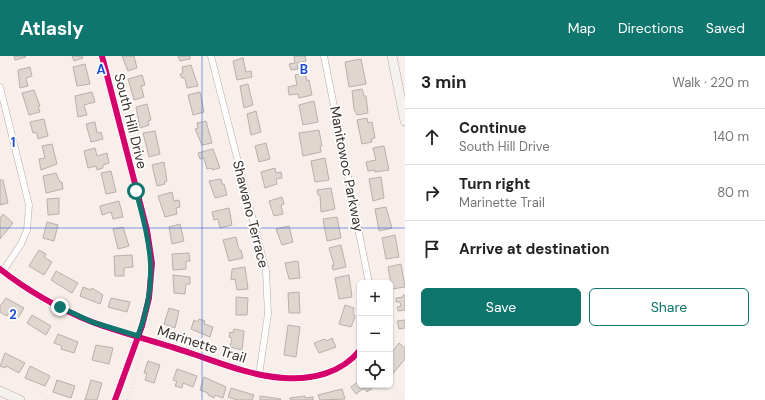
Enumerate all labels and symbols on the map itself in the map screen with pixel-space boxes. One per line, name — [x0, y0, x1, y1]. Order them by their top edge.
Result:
text: A — [96, 61, 106, 78]
text: B — [300, 61, 308, 78]
street label: South Hill Drive — [110, 71, 152, 171]
street label: Manitowoc Parkway — [326, 105, 368, 234]
text: 1 — [11, 134, 15, 151]
street label: Shawano Terrace — [229, 158, 273, 270]
route start — [127, 182, 145, 200]
route end — [51, 298, 69, 316]
text: 2 — [9, 306, 17, 323]
street label: Marinette Trail — [155, 321, 249, 367]

